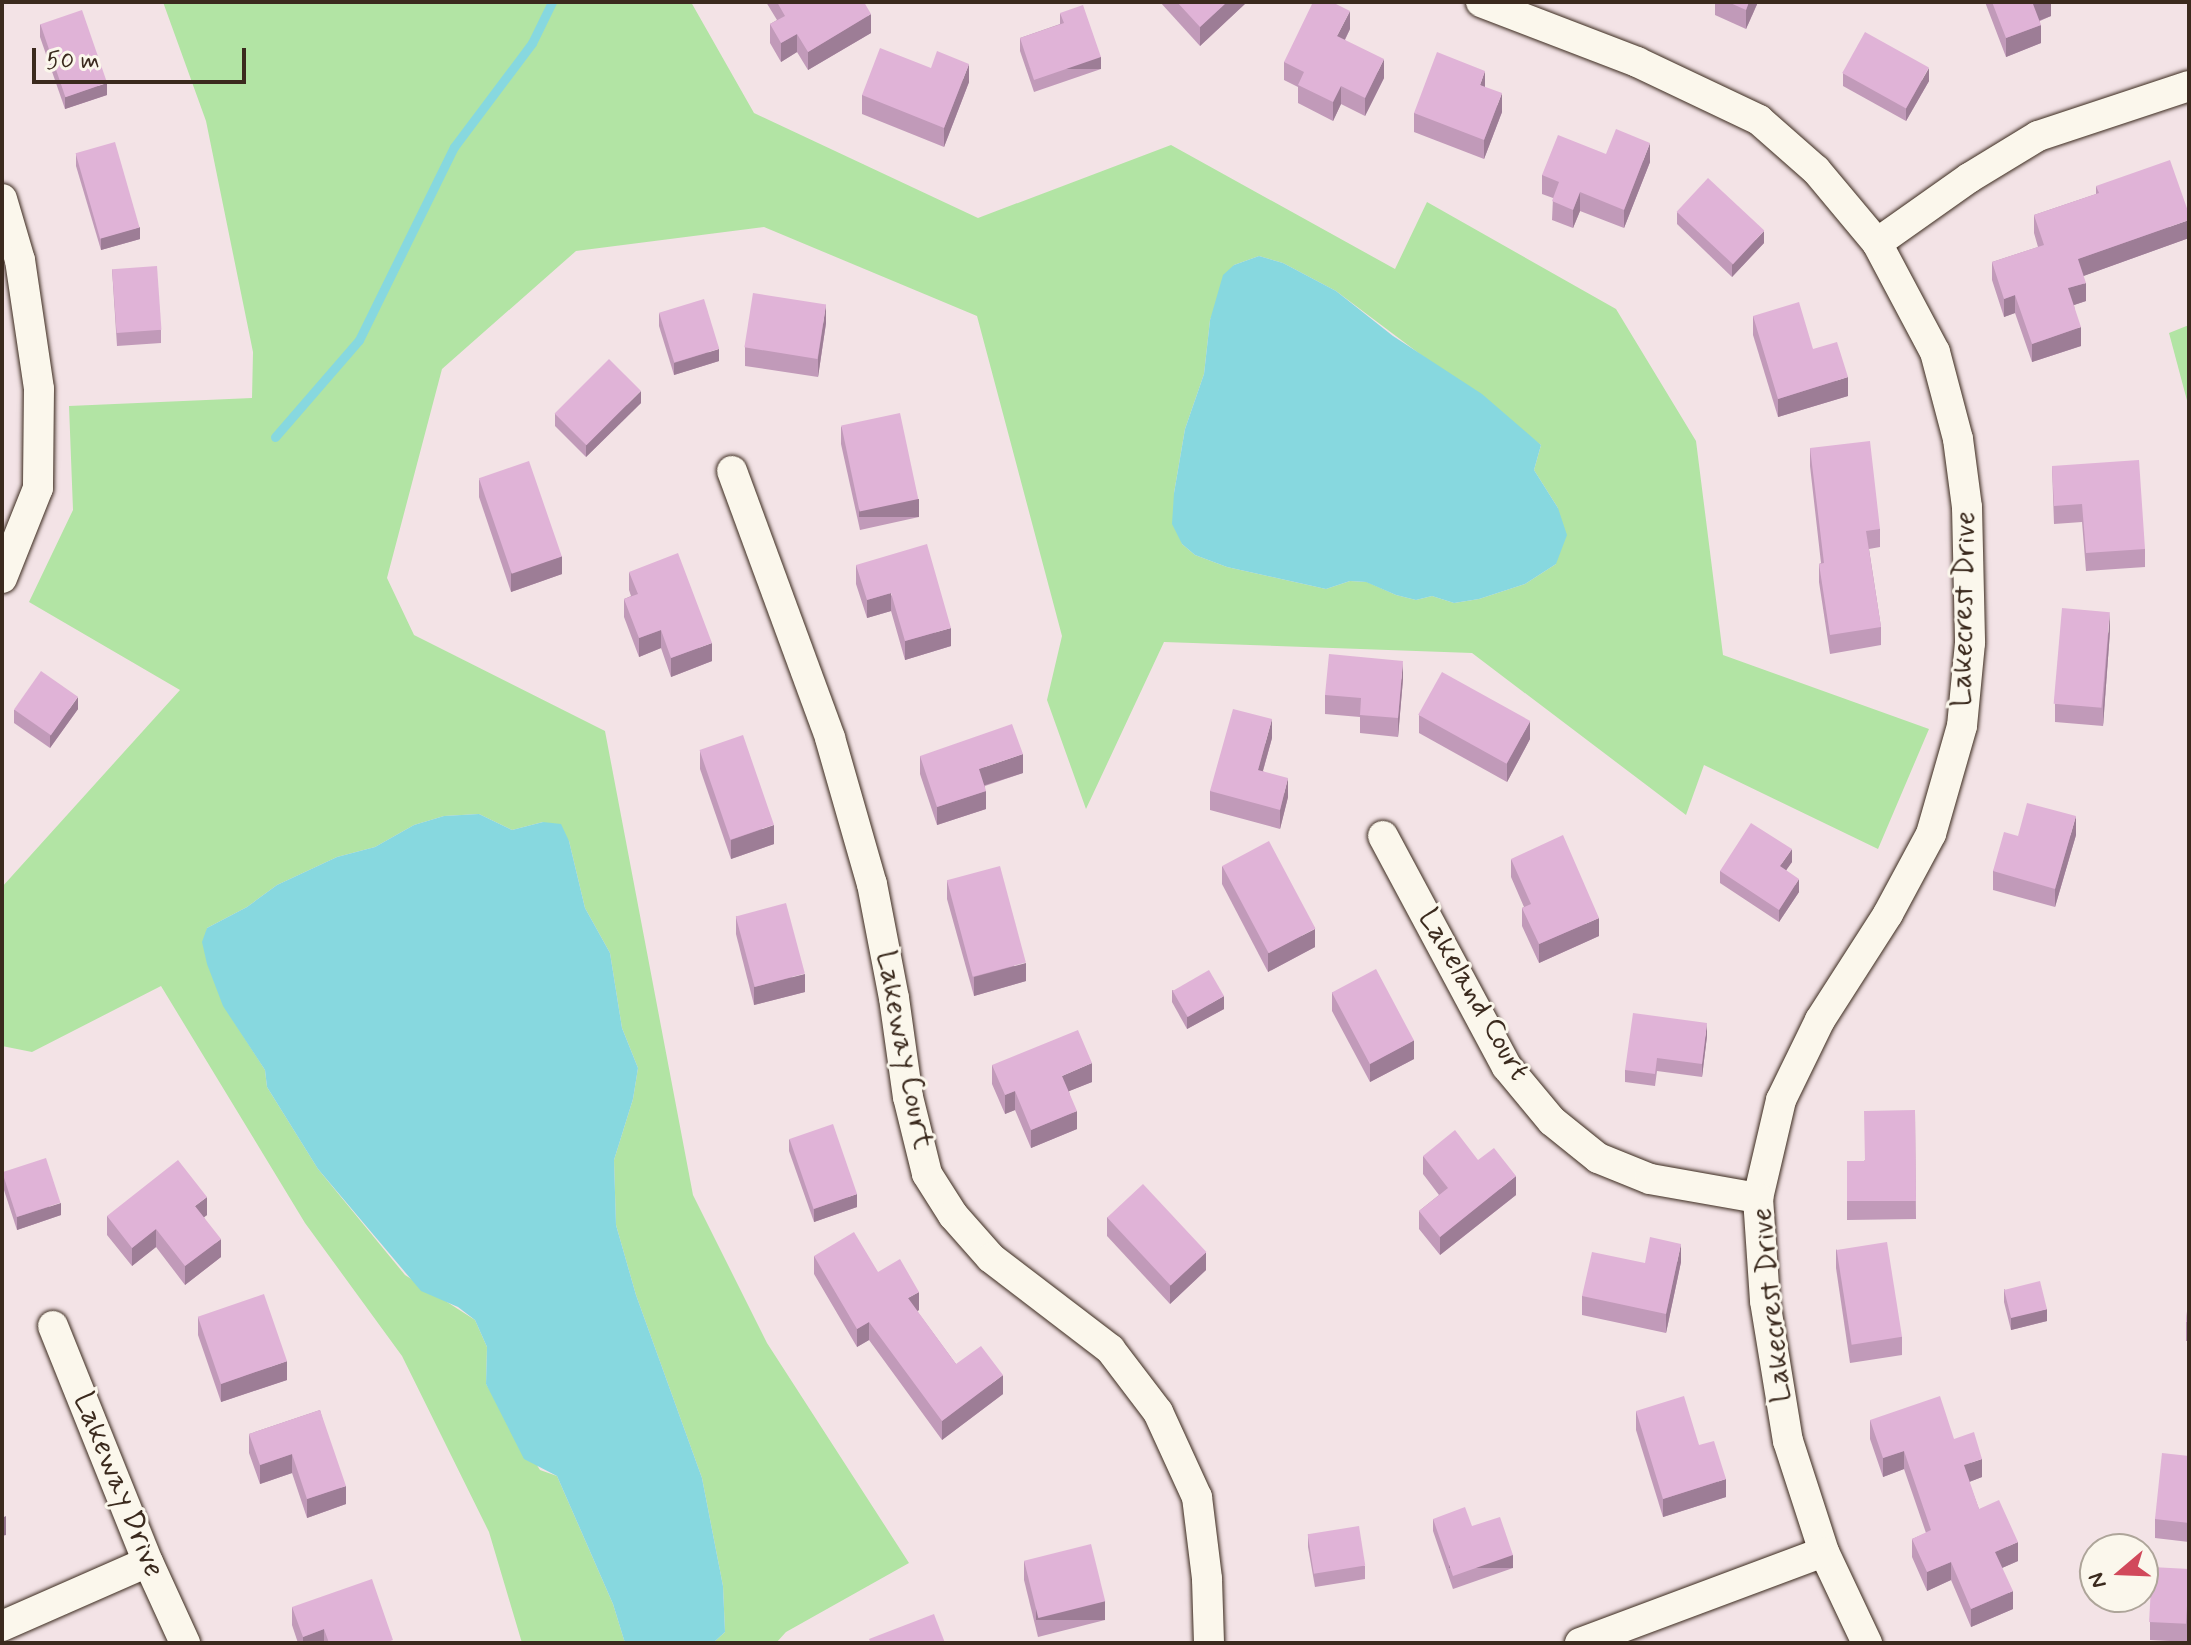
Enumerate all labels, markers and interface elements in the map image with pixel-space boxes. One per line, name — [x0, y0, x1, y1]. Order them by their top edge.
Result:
scale bar — [36, 32, 250, 82]
text: 50 m — [46, 46, 100, 77]
street label: Lakecrest Drive — [1944, 511, 1984, 707]
street label: Lakeland Court — [1408, 900, 1538, 1090]
street label: Lakeway Court — [867, 948, 941, 1152]
street label: Lakecrest Drive — [1744, 1206, 1800, 1404]
street label: Lakeway Drive — [65, 1388, 171, 1582]
north arrow — [2079, 1533, 2159, 1613]
text: N — [2083, 1569, 2114, 1592]

